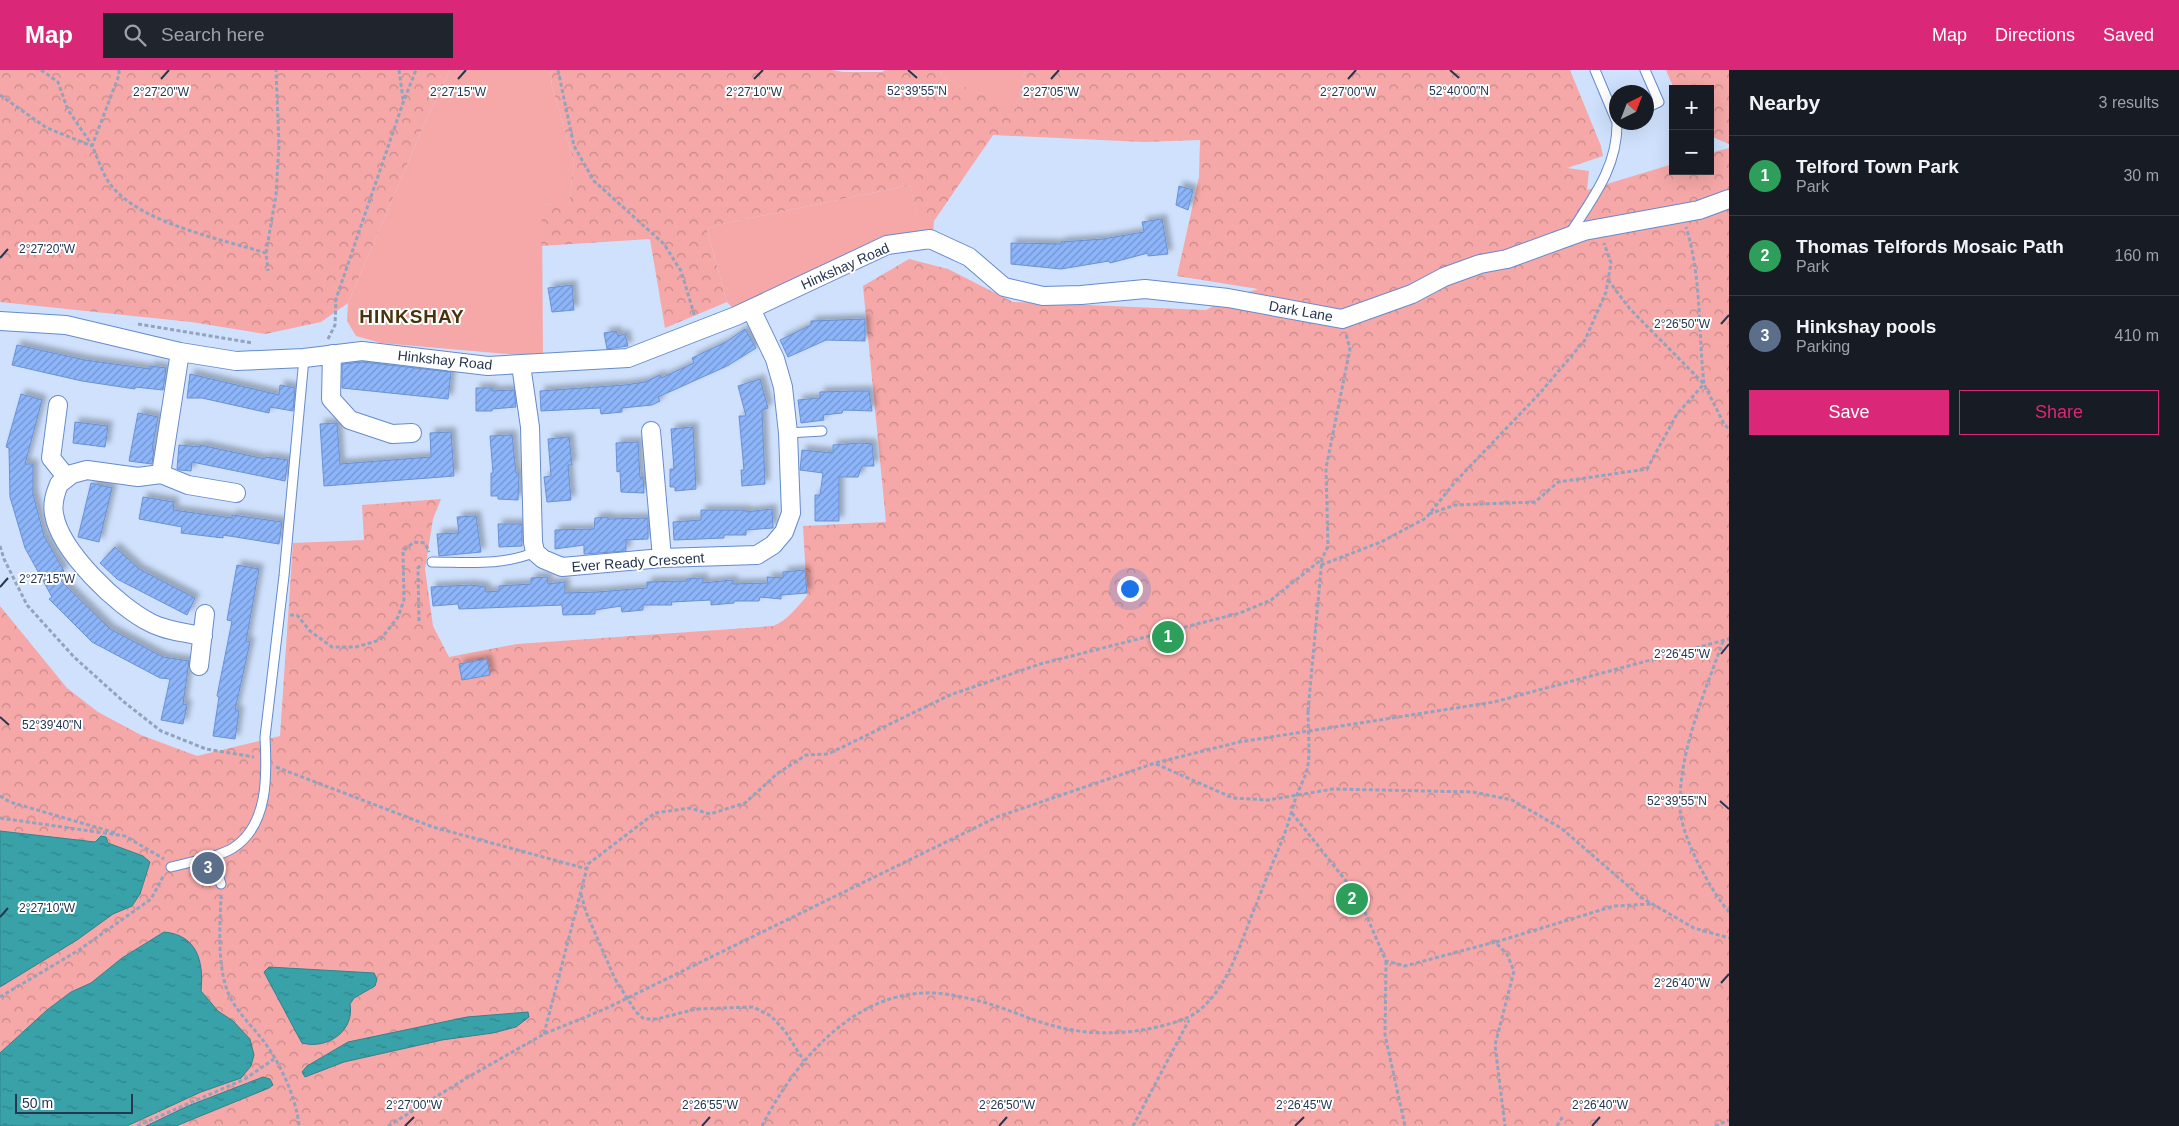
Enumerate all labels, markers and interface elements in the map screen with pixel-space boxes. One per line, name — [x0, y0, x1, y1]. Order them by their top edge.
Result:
search box — [103, 13, 453, 58]
text: Map — [25, 21, 73, 48]
icon: search — [121, 21, 149, 49]
text: Search here — [161, 24, 265, 45]
text: Map — [1932, 25, 1967, 45]
text: Directions — [1995, 25, 2075, 45]
text: Saved — [2103, 25, 2154, 45]
text: 52°39'55"N — [887, 84, 947, 98]
text: 52°40'00"N — [1429, 84, 1489, 98]
text: 2°27'20"W — [133, 85, 190, 99]
text: 2°27'15"W — [430, 85, 487, 99]
text: 2°27'10"W — [726, 85, 783, 99]
text: 2°27'05"W — [1023, 85, 1080, 99]
text: 2°27'00"W — [1320, 85, 1377, 99]
north arrow — [1609, 85, 1654, 130]
map controls — [1669, 85, 1714, 175]
button: + — [1669, 85, 1714, 130]
text: Nearby — [1749, 91, 1820, 114]
text: 3 results — [2099, 94, 2159, 111]
button: − — [1669, 130, 1714, 175]
text: Telford Town Park — [1796, 156, 1959, 177]
text: 1 — [1761, 167, 1769, 184]
text: 30 m — [2123, 167, 2159, 184]
text: Park — [1796, 178, 1829, 195]
text: Thomas Telfords Mosaic Path — [1796, 236, 2064, 257]
street label: Hinkshay Road — [798, 239, 892, 293]
text: 2°27'20"W — [19, 242, 76, 256]
text: 2 — [1761, 247, 1769, 264]
text: 160 m — [2115, 247, 2159, 264]
text: Park — [1796, 258, 1829, 275]
street label: Dark Lane — [1268, 298, 1334, 325]
district label: HINKSHAY — [359, 306, 465, 327]
text: Hinkshay pools — [1796, 316, 1936, 337]
text: 2°26'50"W — [1654, 317, 1711, 331]
text: 3 — [1761, 327, 1769, 344]
text: 410 m — [2115, 327, 2159, 344]
text: Parking — [1796, 338, 1850, 355]
street label: Hinkshay Road — [397, 347, 493, 373]
button: Save — [1749, 390, 1949, 435]
button: Share — [1959, 390, 2159, 435]
street label: Ever Ready Crescent — [571, 549, 705, 575]
text: 2°27'15"W — [19, 572, 76, 586]
your location — [1117, 576, 1143, 602]
pin: 1 — [1152, 618, 1184, 656]
text: 2°26'45"W — [1654, 647, 1711, 661]
text: 52°39'40"N — [22, 718, 82, 732]
text: 52°39'55"N — [1647, 794, 1707, 808]
pin: 3 — [192, 849, 224, 887]
pin: 2 — [1336, 880, 1368, 918]
text: 2°27'10"W — [19, 901, 76, 915]
text: 2°26'40"W — [1654, 976, 1711, 990]
scale bar — [15, 1091, 132, 1114]
text: 50 m — [22, 1095, 53, 1111]
text: 2°27'00"W — [386, 1098, 443, 1112]
text: 2°26'55"W — [682, 1098, 739, 1112]
text: 2°26'50"W — [979, 1098, 1036, 1112]
text: 2°26'45"W — [1276, 1098, 1333, 1112]
text: 2°26'40"W — [1572, 1098, 1629, 1112]

